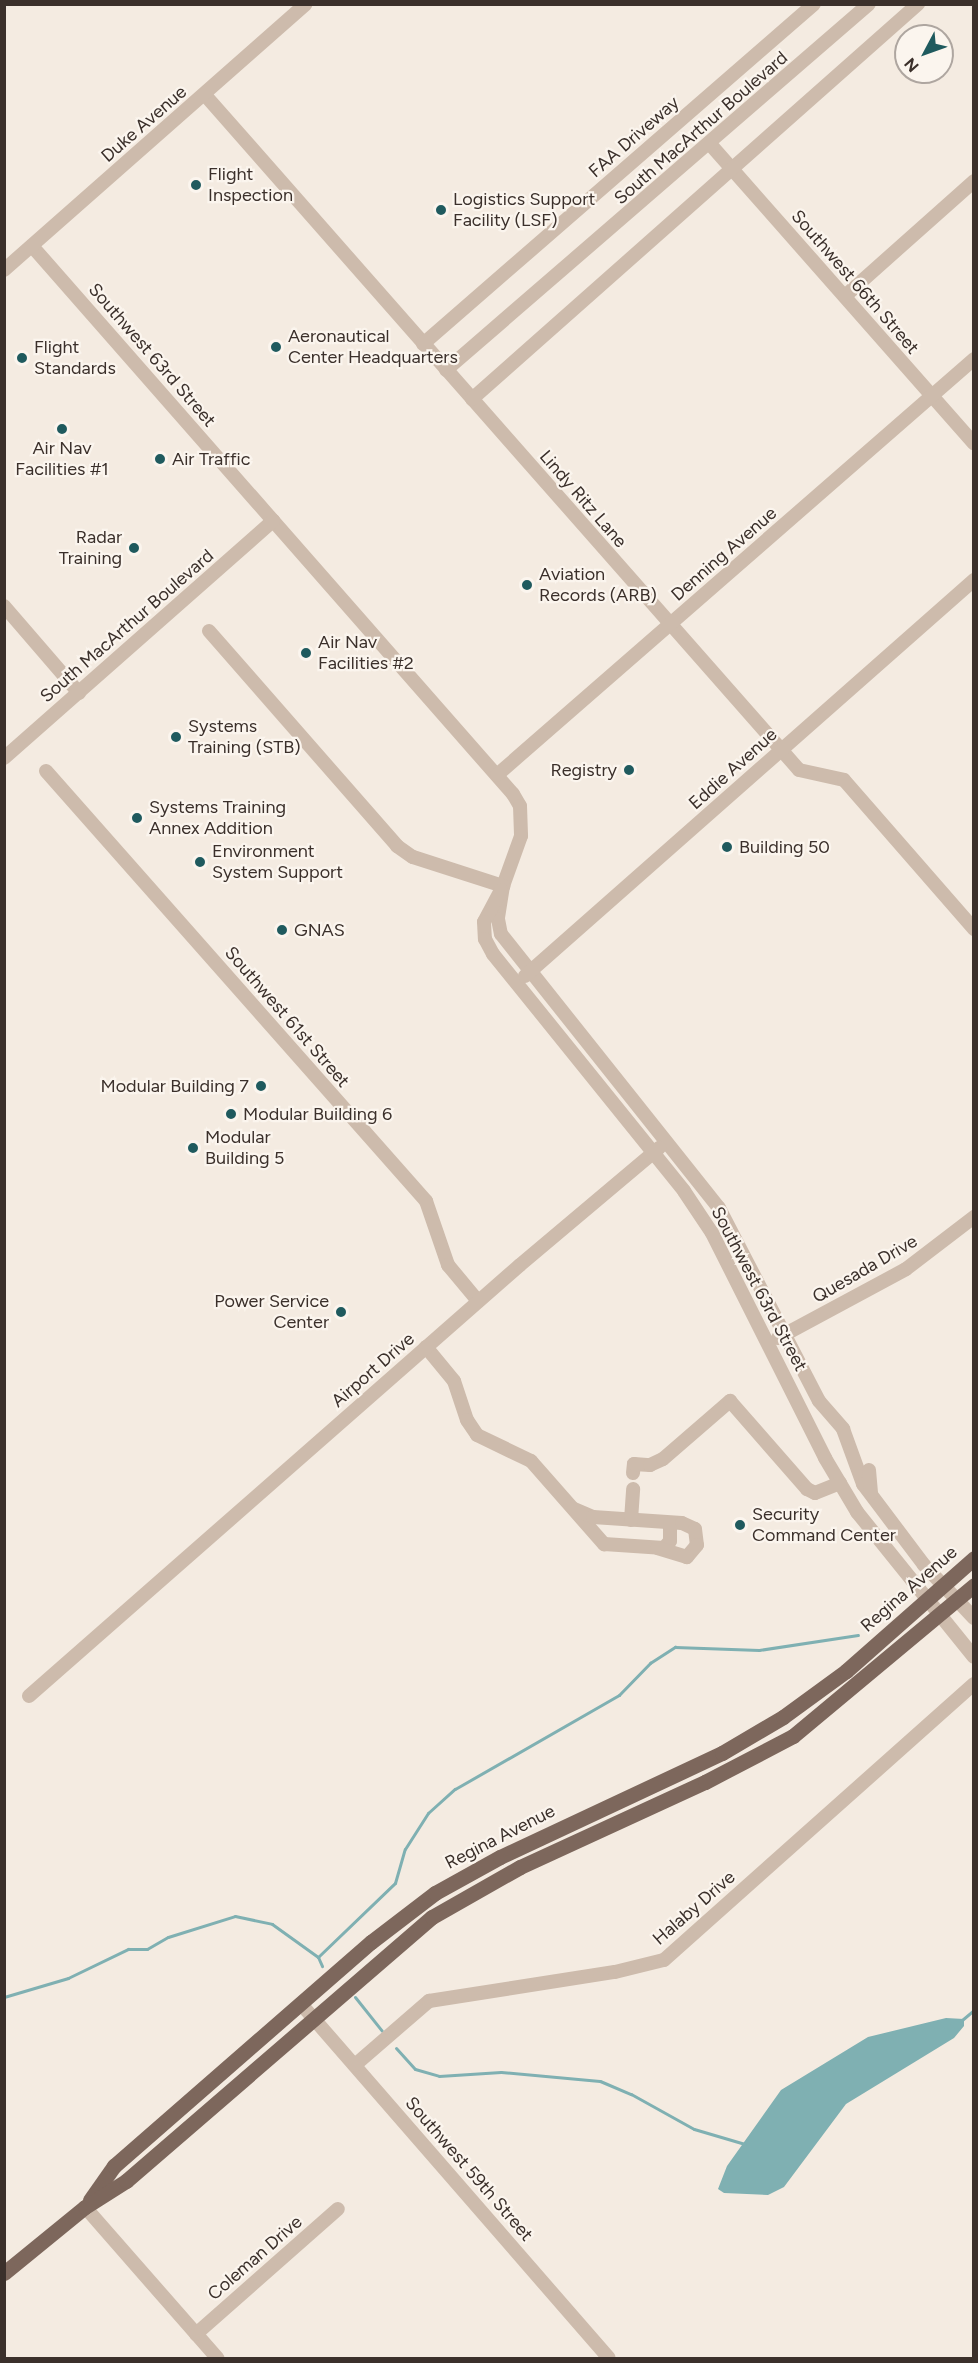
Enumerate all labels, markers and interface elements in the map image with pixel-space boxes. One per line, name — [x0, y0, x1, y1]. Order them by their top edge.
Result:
north arrow — [894, 24, 954, 84]
street label: South MacArthur Boulevard — [610, 47, 792, 209]
text: N — [900, 54, 923, 76]
street label: Duke Avenue — [97, 81, 191, 167]
street label: FAA Driveway — [585, 92, 683, 182]
place label: Flight Inspection — [208, 164, 293, 207]
marker: Flight Inspection — [189, 178, 203, 192]
place label: Logistics Support Facility (LSF) — [453, 189, 595, 232]
marker: Logistics Support Facility (LSF) — [434, 203, 448, 217]
street label: Southwest 66th Street — [787, 206, 923, 358]
street label: Southwest 63rd Street — [84, 279, 220, 431]
place label: Aeronautical Center Headquarters — [288, 326, 458, 368]
place label: Flight Standards — [34, 337, 116, 380]
marker: Aeronautical Center Headquarters — [269, 340, 283, 354]
marker: Flight Standards — [15, 351, 29, 365]
marker: Air Nav Facilities #1 — [55, 422, 69, 436]
place label: Air Nav Facilities #1 — [15, 438, 109, 480]
street label: Lindy Ritz Lane — [535, 446, 631, 552]
place label: Air Traffic — [172, 448, 250, 470]
marker: Air Traffic — [153, 452, 167, 466]
street label: Denning Avenue — [667, 502, 781, 606]
place label: Radar Training — [59, 527, 122, 570]
marker: Radar Training — [127, 541, 141, 555]
street label: South MacArthur Boulevard — [36, 545, 218, 707]
place label: Aviation Records (ARB) — [539, 564, 657, 606]
marker: Aviation Records (ARB) — [520, 578, 534, 592]
place label: Air Nav Facilities #2 — [318, 632, 414, 674]
marker: Air Nav Facilities #2 — [299, 646, 313, 660]
place label: Systems Training (STB) — [188, 716, 300, 758]
street label: Eddie Avenue — [685, 724, 781, 814]
marker: Systems Training (STB) — [169, 730, 183, 744]
place label: Registry — [550, 759, 617, 781]
marker: Registry — [622, 763, 636, 777]
place label: Systems Training Annex Addition — [149, 797, 286, 840]
marker: Systems Training Annex Addition — [130, 811, 144, 825]
place label: Building 50 — [739, 836, 830, 858]
marker: Building 50 — [720, 840, 734, 854]
place label: Environment System Support — [212, 841, 343, 884]
marker: Environment System Support — [193, 855, 207, 869]
place label: GNAS — [294, 919, 345, 941]
marker: GNAS — [275, 923, 289, 937]
street label: Southwest 61st Street — [220, 942, 354, 1092]
place label: Modular Building 7 — [100, 1075, 249, 1097]
marker: Modular Building 7 — [254, 1079, 268, 1093]
place label: Modular Building 6 — [243, 1103, 392, 1125]
marker: Modular Building 6 — [224, 1107, 238, 1121]
place label: Modular Building 5 — [205, 1127, 284, 1170]
marker: Modular Building 5 — [186, 1141, 200, 1155]
street label: Southwest 63rd Street — [706, 1203, 812, 1375]
street label: Quesada Drive — [809, 1230, 921, 1308]
place label: Power Service Center — [214, 1291, 329, 1334]
marker: Power Service Center — [334, 1305, 348, 1319]
street label: Airport Drive — [327, 1328, 419, 1412]
place label: Security Command Center — [752, 1504, 896, 1546]
marker: Security Command Center — [733, 1518, 747, 1532]
street label: Regina Avenue — [856, 1541, 962, 1637]
street label: Regina Avenue — [441, 1800, 559, 1874]
street label: Halaby Drive — [649, 1866, 739, 1950]
street label: Southwest 59th Street — [401, 2093, 537, 2245]
street label: Coleman Drive — [203, 2211, 307, 2305]

